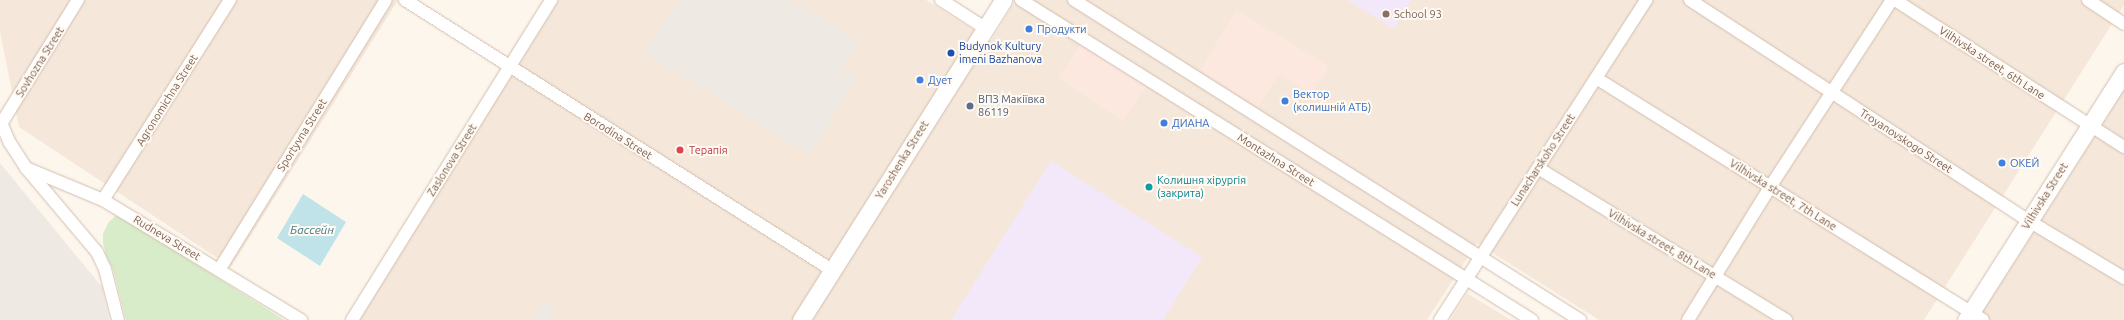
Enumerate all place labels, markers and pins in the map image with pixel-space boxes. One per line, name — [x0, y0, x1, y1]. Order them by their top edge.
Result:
place label: School 93 — [1394, 7, 1442, 21]
marker: School 93 — [1381, 9, 1391, 19]
place label: Продукти — [1037, 22, 1087, 36]
marker: Продукти — [1024, 24, 1034, 34]
place label: Budynok Kultury imeni Bazhanova — [959, 40, 1042, 66]
marker: Budynok Kultury imeni Bazhanova — [946, 48, 956, 58]
place label: Дует — [928, 73, 952, 87]
marker: Дует — [915, 75, 925, 85]
place label: Вектор (колишній АТБ) — [1293, 88, 1371, 114]
place label: ВПЗ Макіївка 86119 — [978, 93, 1045, 119]
marker: Вектор (колишній АТБ) — [1280, 96, 1290, 106]
marker: ВПЗ Макіївка 86119 — [965, 101, 975, 111]
place label: ДИАНА — [1172, 116, 1209, 130]
marker: ДИАНА — [1159, 118, 1169, 128]
place label: Терапія — [689, 143, 728, 157]
marker: Терапія — [674, 144, 686, 156]
place label: ОКЕЙ — [2010, 156, 2039, 170]
marker: ОКЕЙ — [1997, 158, 2007, 168]
place label: Колишня хірургія (закрита) — [1157, 174, 1246, 200]
marker: Колишня хірургія (закрита) — [1144, 182, 1154, 192]

